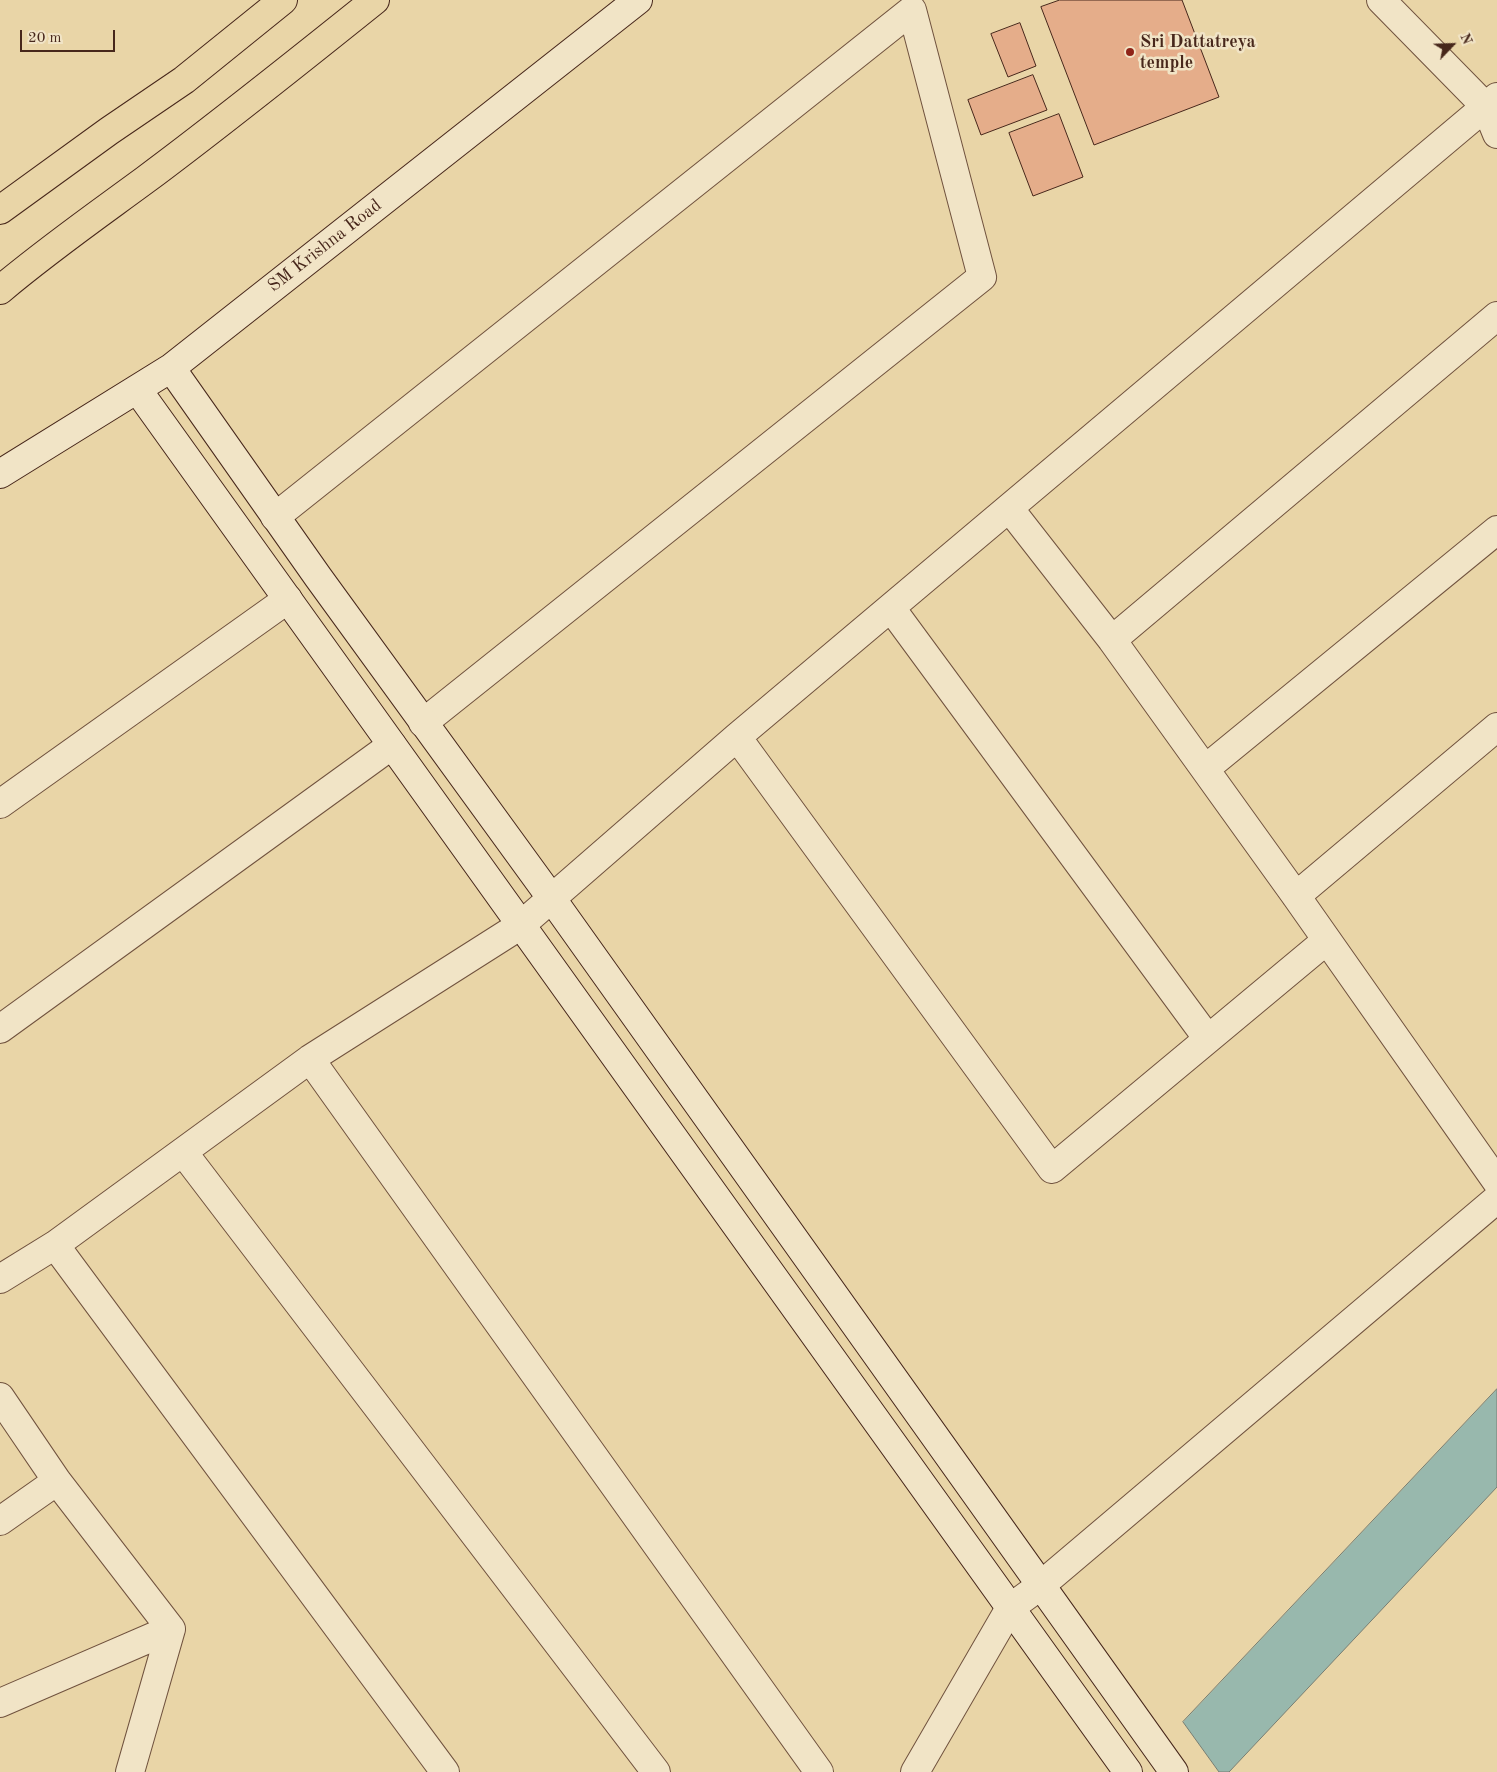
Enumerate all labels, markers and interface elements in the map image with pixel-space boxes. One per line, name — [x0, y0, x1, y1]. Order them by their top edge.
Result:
scale bar — [22, 20, 118, 52]
north arrow — [1427, 20, 1477, 70]
text: 20 m — [28, 31, 62, 46]
place label: Sri Dattatreya temple — [1140, 31, 1256, 74]
text: N — [1457, 31, 1474, 47]
marker: Sri Dattatreya temple — [1124, 46, 1136, 58]
street label: SM Krishna Road — [264, 195, 386, 297]

